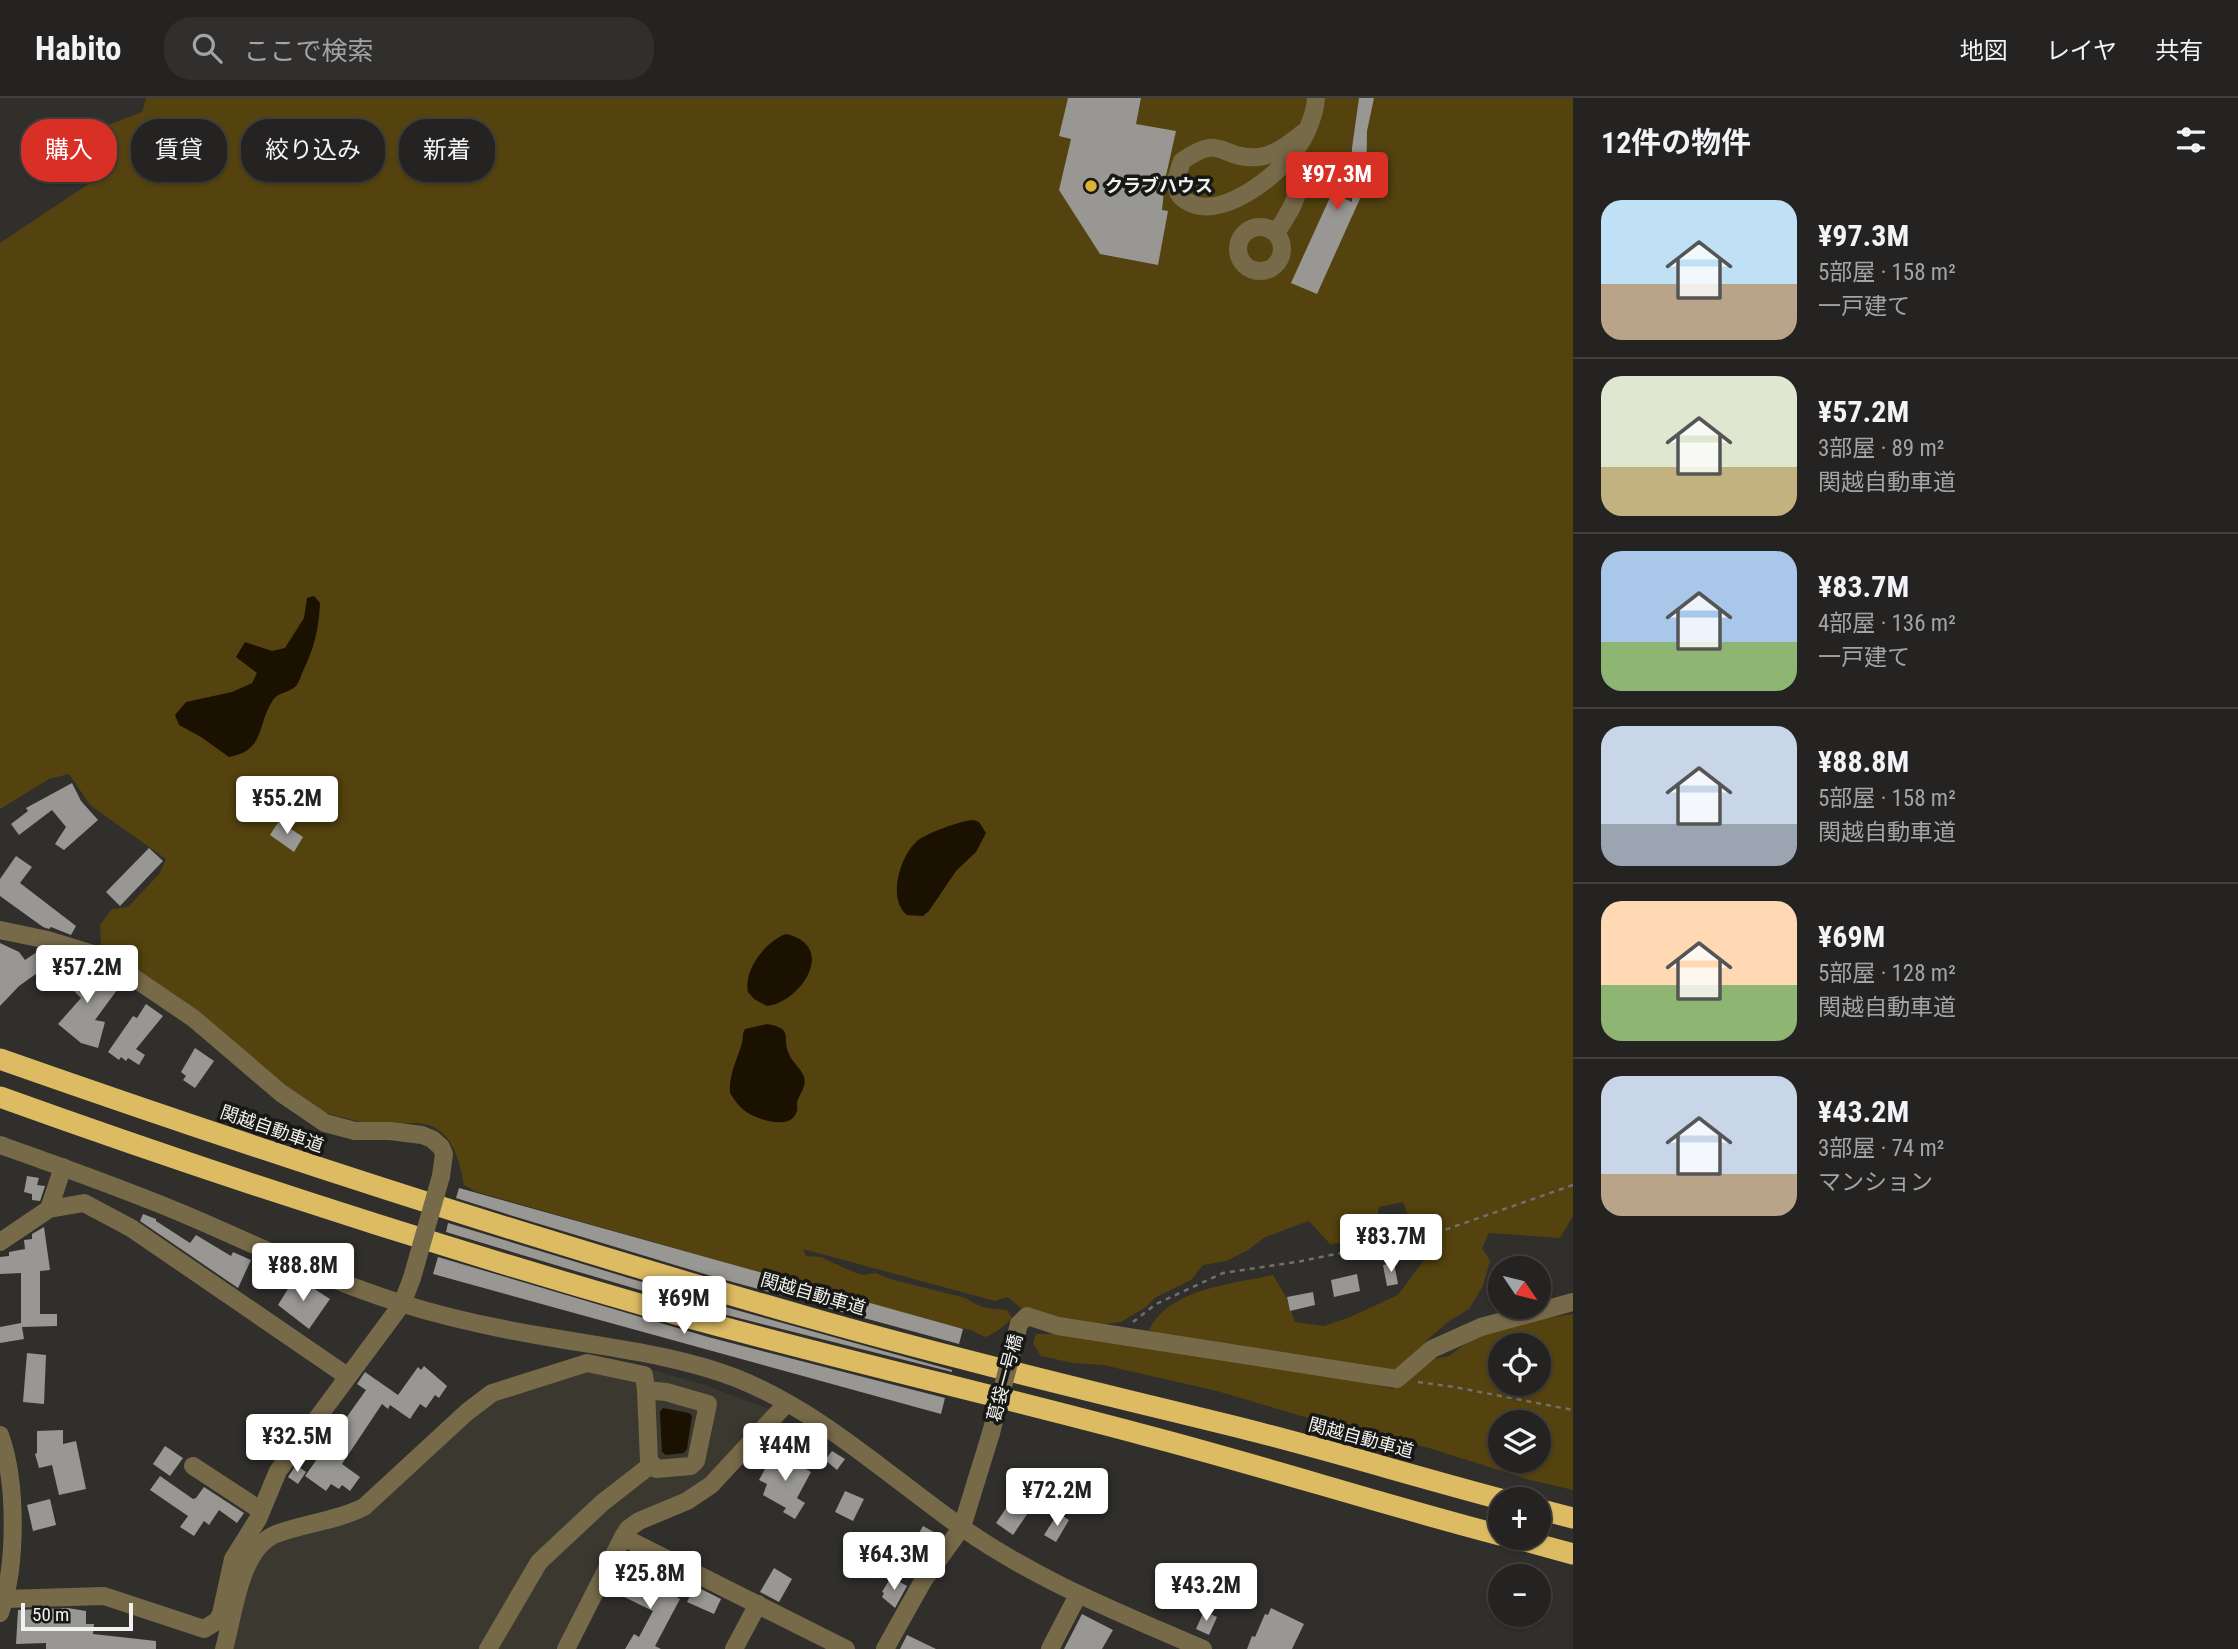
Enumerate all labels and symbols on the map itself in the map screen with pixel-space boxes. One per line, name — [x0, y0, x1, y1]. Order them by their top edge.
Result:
pin: ¥97.3M — [1280, 152, 1394, 212]
place label: クラブハウス — [1105, 175, 1213, 196]
marker: クラブハウス — [1083, 178, 1099, 194]
pin: ¥55.2M — [230, 776, 344, 836]
pin: ¥57.2M — [30, 946, 144, 1005]
street label: 関越自動車道 — [218, 1101, 327, 1156]
pin: ¥83.7M — [1334, 1214, 1448, 1274]
pin: ¥88.8M — [246, 1244, 360, 1303]
north arrow — [1488, 1256, 1550, 1320]
street label: 関越自動車道 — [758, 1269, 868, 1318]
pin: ¥69M — [643, 1276, 725, 1336]
street label: 葛袋一号橋 — [983, 1332, 1026, 1424]
street label: 関越自動車道 — [1306, 1413, 1416, 1462]
pin: ¥32.5M — [240, 1414, 354, 1474]
pin: ¥44M — [744, 1424, 826, 1483]
pin: ¥72.2M — [1000, 1468, 1114, 1528]
pin: ¥64.3M — [837, 1532, 951, 1592]
pin: ¥25.8M — [593, 1552, 707, 1611]
pin: ¥43.2M — [1149, 1564, 1263, 1623]
scale bar — [21, 1600, 133, 1632]

